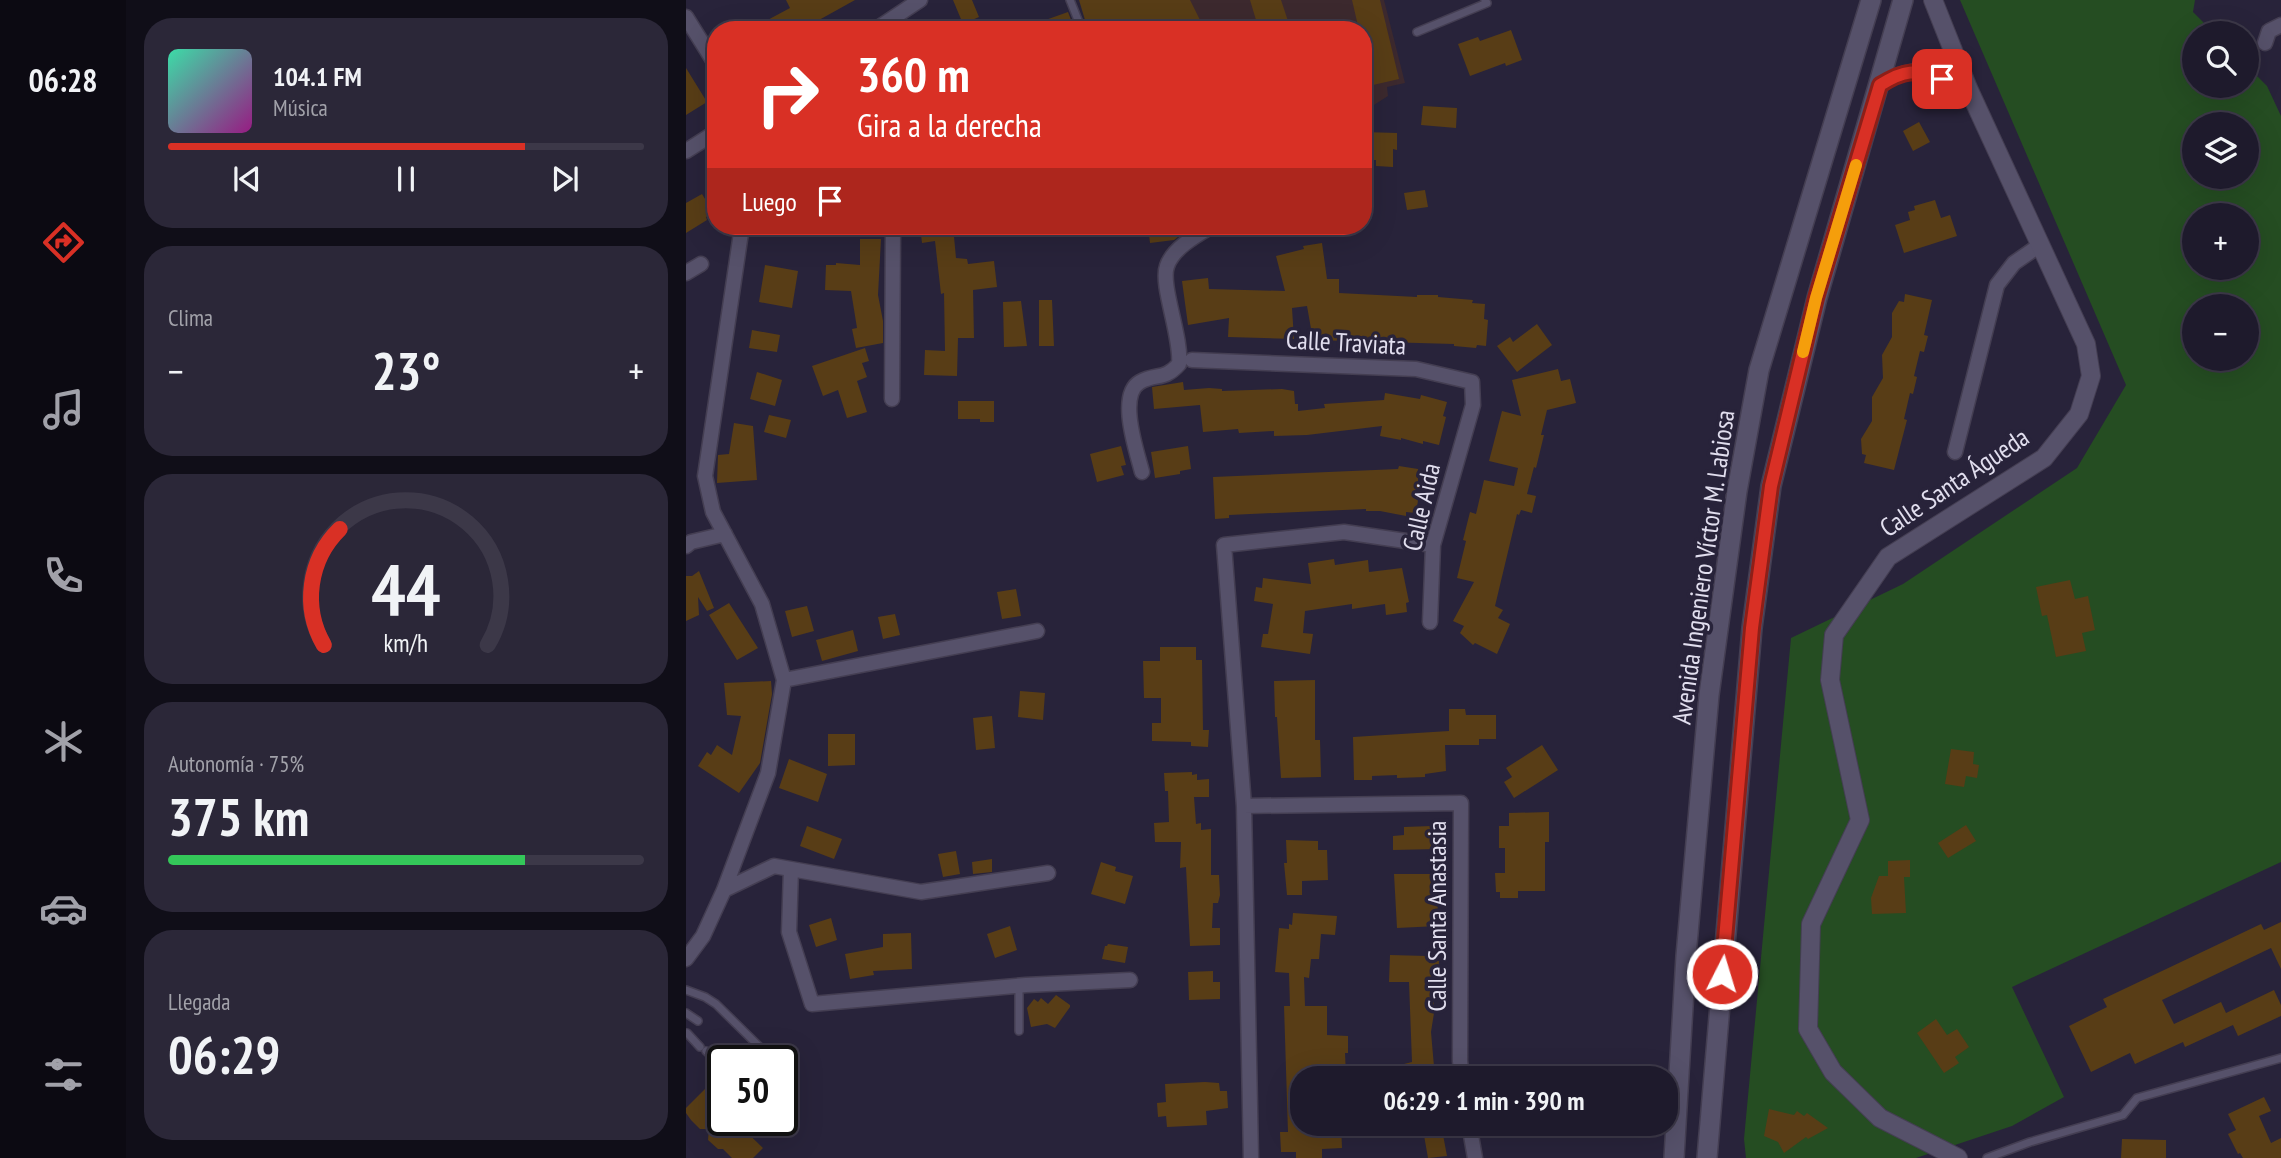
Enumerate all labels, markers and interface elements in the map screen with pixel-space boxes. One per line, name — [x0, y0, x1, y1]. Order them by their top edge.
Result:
map controls — [2182, 21, 2259, 371]
button: search — [2182, 21, 2259, 98]
text: 360 m — [857, 42, 970, 106]
icon: right — [742, 49, 833, 140]
pin — [1912, 49, 1972, 109]
text: 06:28 — [28, 59, 98, 101]
text: 104.1 FM — [273, 60, 362, 93]
icon: arrive — [1923, 60, 1961, 98]
text: Música — [273, 93, 328, 122]
text: Gira a la derecha — [857, 104, 1042, 146]
button: layers — [2182, 112, 2259, 189]
icon: previous — [228, 160, 266, 198]
icon: pause — [387, 160, 425, 198]
icon: next — [546, 160, 584, 198]
icon: arrive — [811, 182, 849, 220]
text: Luego — [742, 185, 797, 218]
button: + — [2182, 203, 2259, 280]
icon: directions — [39, 218, 88, 267]
button: − — [2182, 294, 2259, 371]
text: Clima — [168, 303, 213, 332]
street label: Calle Traviata — [1285, 322, 1407, 362]
text: 23° — [372, 337, 440, 404]
text: − — [168, 346, 184, 395]
text: + — [628, 346, 644, 395]
icon: music — [39, 385, 88, 434]
street label: Avenida Ingeniero Víctor M. Labiosa — [1665, 408, 1741, 726]
street label: Calle Santa Águeda — [1873, 420, 2035, 544]
street label: Calle Aida — [1395, 460, 1447, 554]
text: 44 — [371, 541, 441, 635]
icon: phone — [39, 551, 88, 600]
text: km/h — [384, 627, 428, 659]
icon: climate — [39, 717, 88, 766]
text: Autonomía · 75% — [168, 749, 304, 778]
text: 375 km — [168, 783, 309, 850]
street label: Calle Santa Anastasia — [1420, 821, 1453, 1011]
icon: car — [39, 884, 88, 933]
position arrow — [1685, 937, 1759, 1011]
text: Llegada — [168, 987, 231, 1016]
text: 06:29 — [168, 1021, 280, 1088]
speed limit sign: 50 — [707, 1045, 798, 1136]
icon: filters — [39, 1050, 88, 1099]
text: 06:29 · 1 min · 390 m — [1384, 1084, 1584, 1117]

